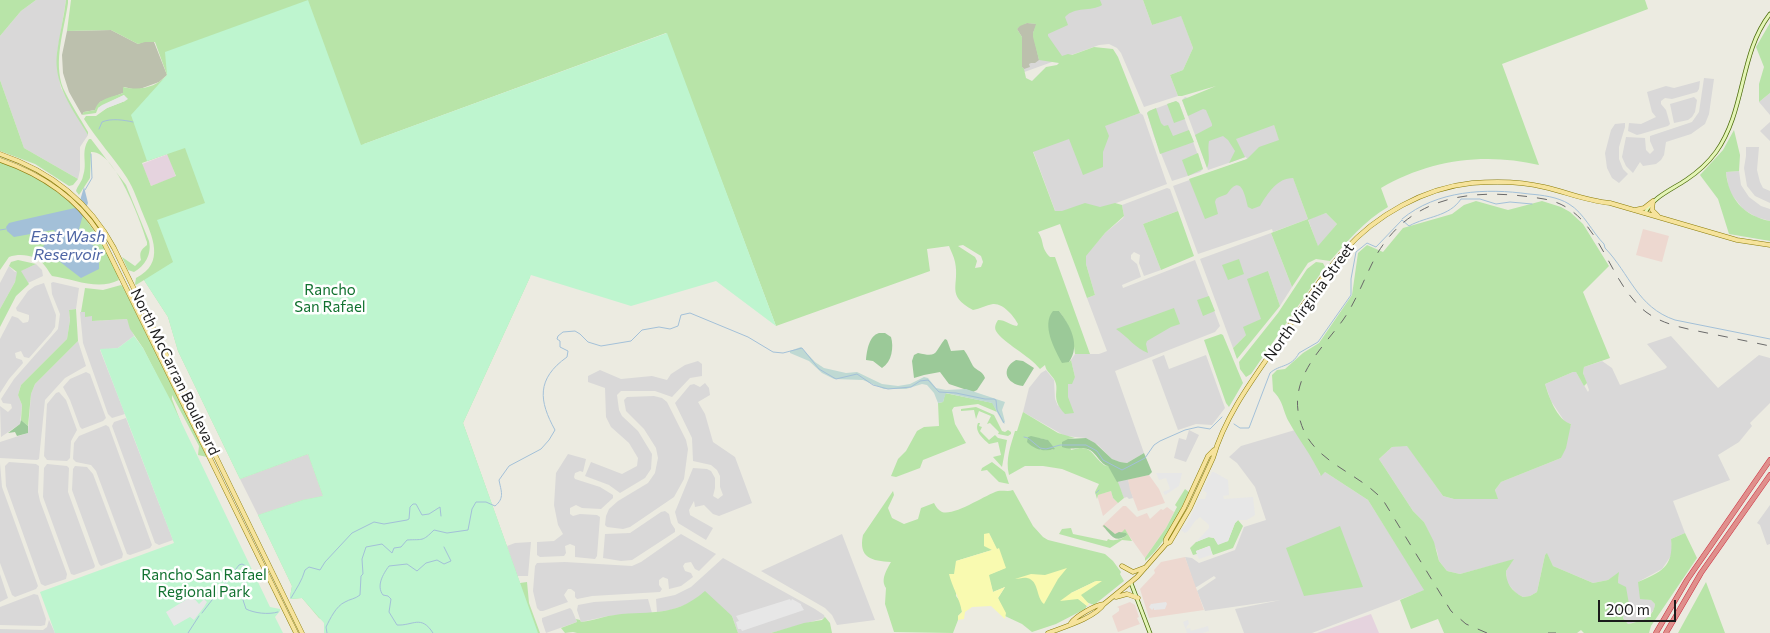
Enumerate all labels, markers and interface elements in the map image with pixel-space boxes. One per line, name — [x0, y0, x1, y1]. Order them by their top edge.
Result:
water label: East Wash Reservoir — [30, 227, 106, 265]
street label: North Virginia Street — [1260, 239, 1358, 365]
park label: Rancho San Rafael — [294, 281, 366, 316]
street label: North McCarran Boulevard — [127, 286, 223, 458]
park label: Rancho San Rafael Regional Park — [141, 566, 267, 601]
scale bar — [1600, 590, 1678, 622]
text: 200 m — [1606, 600, 1650, 618]

